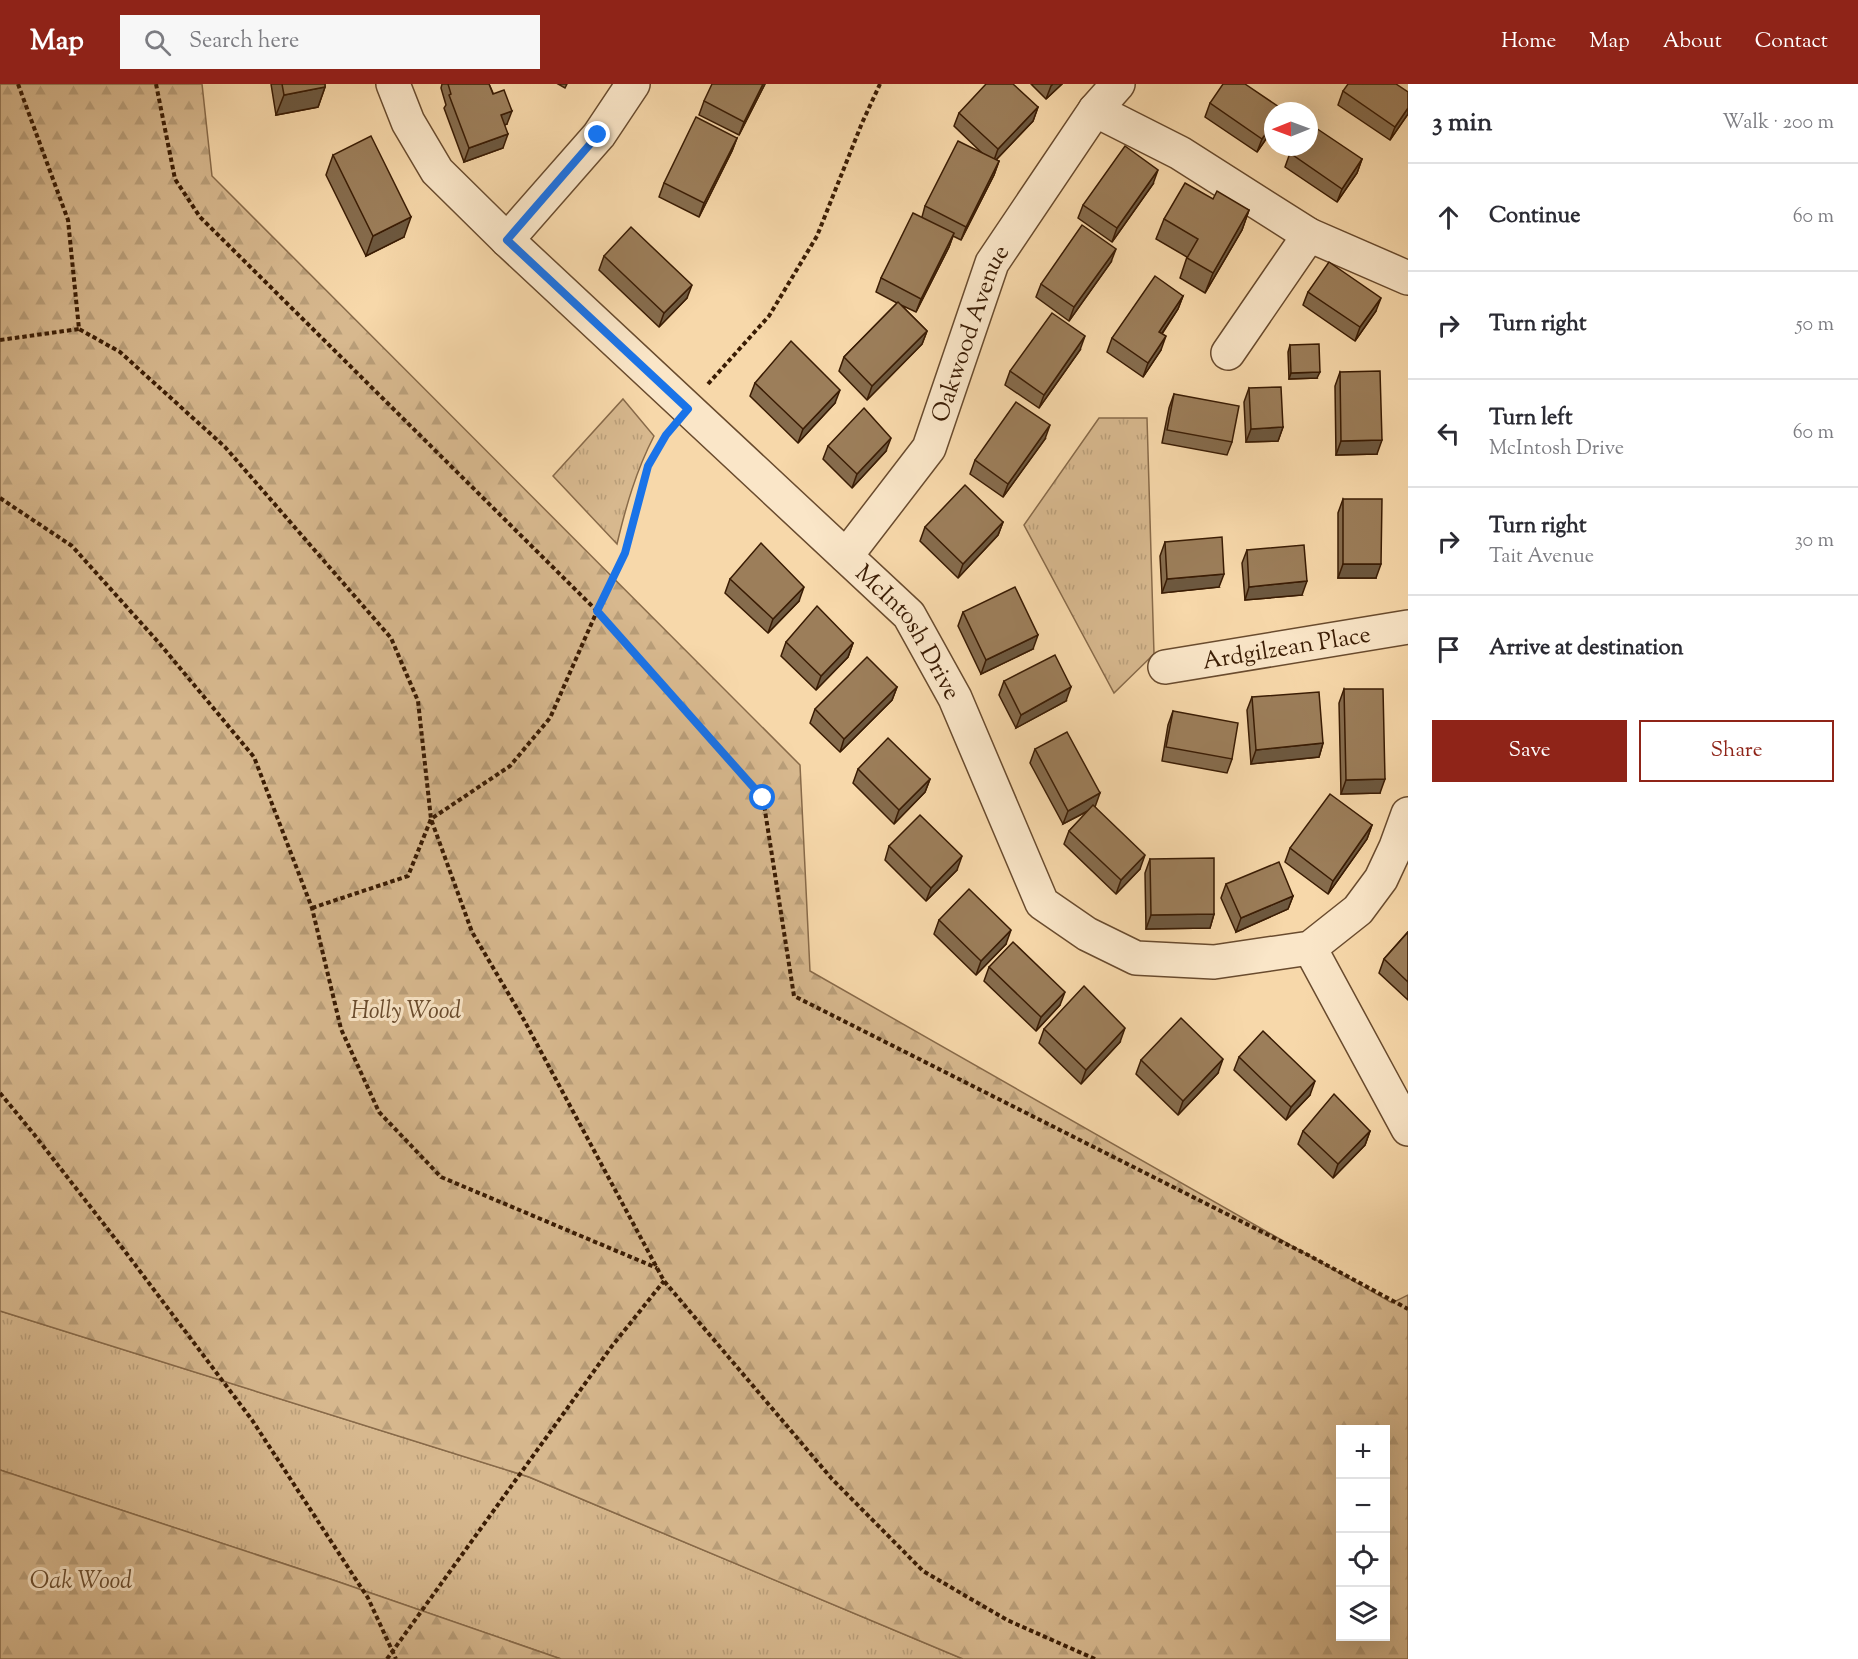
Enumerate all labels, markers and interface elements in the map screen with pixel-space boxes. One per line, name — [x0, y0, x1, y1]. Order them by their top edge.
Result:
search box — [120, 15, 540, 69]
text: Map — [30, 22, 84, 62]
icon: search — [141, 26, 174, 59]
text: Search here — [189, 26, 299, 58]
text: Home — [1501, 27, 1556, 57]
text: Map — [1589, 27, 1630, 57]
text: About — [1663, 27, 1722, 57]
text: Contact — [1755, 27, 1828, 57]
north arrow — [1264, 102, 1318, 156]
text: 3 min — [1432, 105, 1492, 142]
text: Walk · 200 m — [1722, 109, 1834, 138]
route end — [584, 121, 610, 147]
icon: ahead — [1432, 201, 1465, 234]
text: Continue — [1489, 201, 1580, 233]
text: 60 m — [1793, 203, 1834, 232]
street label: Oakwood Avenue — [924, 238, 1019, 427]
icon: right — [1432, 309, 1465, 342]
text: Turn right — [1489, 309, 1586, 341]
text: 50 m — [1796, 311, 1834, 340]
text: Turn left — [1489, 403, 1572, 435]
icon: left — [1432, 417, 1465, 450]
text: 60 m — [1793, 419, 1834, 448]
text: McIntosh Drive — [1489, 435, 1624, 464]
text: Turn right — [1489, 511, 1586, 543]
icon: right — [1432, 525, 1465, 558]
text: 30 m — [1795, 527, 1834, 556]
text: Tait Avenue — [1489, 543, 1594, 572]
street label: McIntosh Drive — [846, 558, 968, 707]
street label: Ardgilzean Place — [1200, 618, 1373, 680]
icon: arrive — [1432, 633, 1465, 666]
text: Arrive at destination — [1489, 633, 1684, 665]
button: Save — [1432, 720, 1627, 782]
button: Share — [1639, 720, 1834, 782]
route start — [749, 784, 775, 810]
park label: Holly Wood — [351, 995, 461, 1029]
map controls — [1336, 1425, 1390, 1641]
button: + — [1336, 1425, 1390, 1479]
button: − — [1336, 1479, 1390, 1533]
button: locate — [1336, 1533, 1390, 1587]
park label: Oak Wood — [30, 1565, 132, 1599]
button: layers — [1336, 1587, 1390, 1641]

